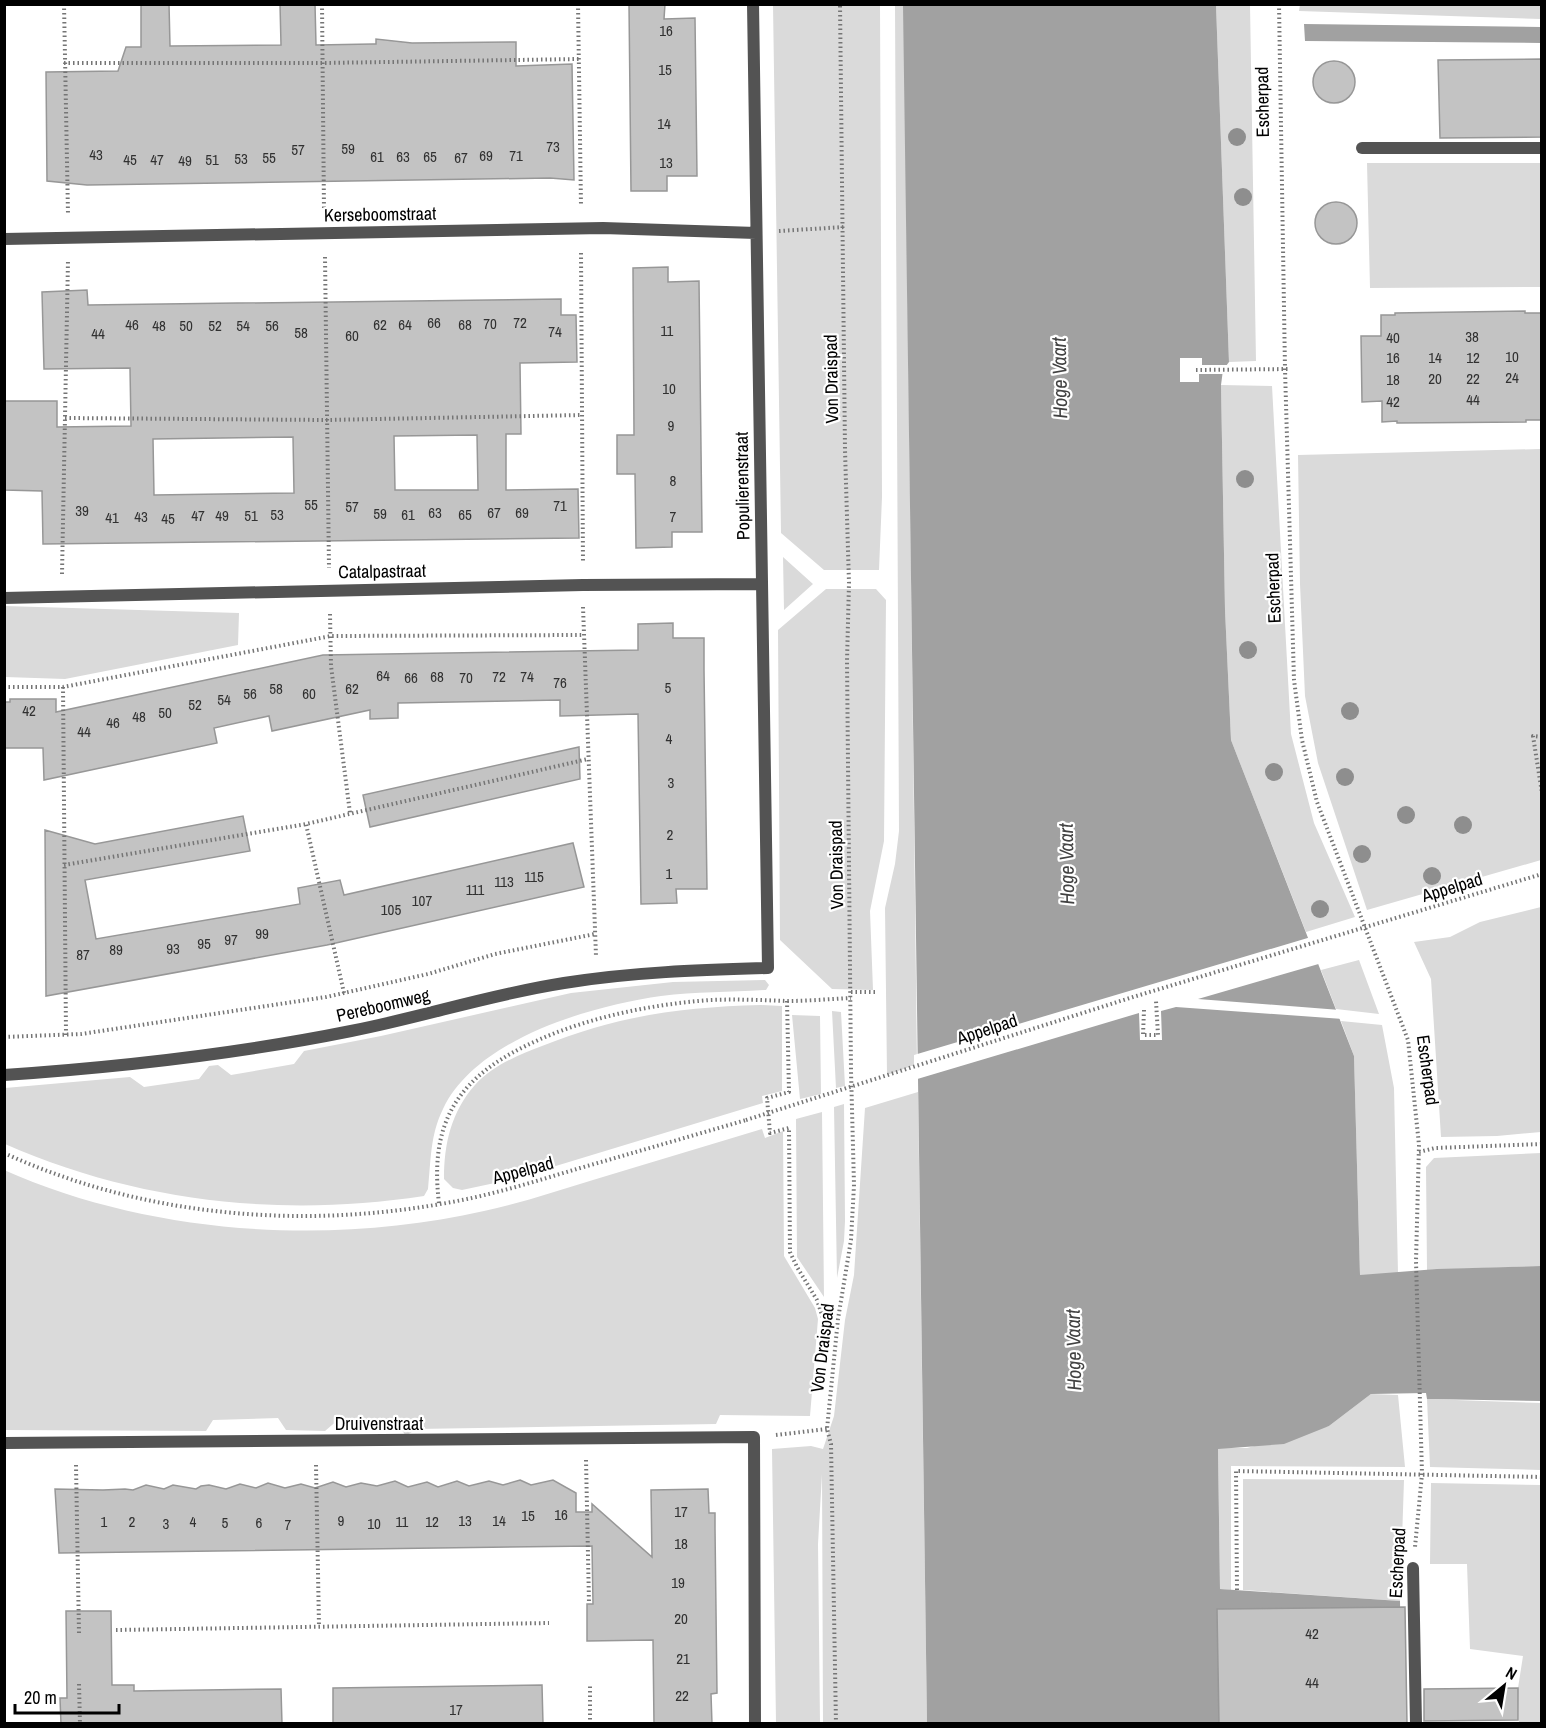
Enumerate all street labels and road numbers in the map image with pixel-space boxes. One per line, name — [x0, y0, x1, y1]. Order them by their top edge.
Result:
street label: Escherpad — [1249, 67, 1275, 137]
street label: Kerseboomstraat — [324, 201, 436, 227]
street label: Von Draispad — [818, 334, 844, 424]
street label: Populierenstraat — [729, 432, 755, 540]
street label: Escherpad — [1259, 552, 1287, 624]
street label: Catalpastraat — [338, 558, 426, 584]
street label: Von Draispad — [823, 820, 849, 910]
street label: Appelpad — [1418, 866, 1485, 908]
street label: Pereboomweg — [334, 982, 433, 1028]
street label: Appelpad — [953, 1007, 1021, 1051]
street label: Escherpad — [1411, 1033, 1445, 1107]
street label: Appelpad — [489, 1150, 556, 1190]
street label: Von Draispad — [804, 1302, 840, 1394]
street label: Druivenstraat — [335, 1411, 423, 1436]
street label: Escherpad — [1383, 1527, 1411, 1599]

